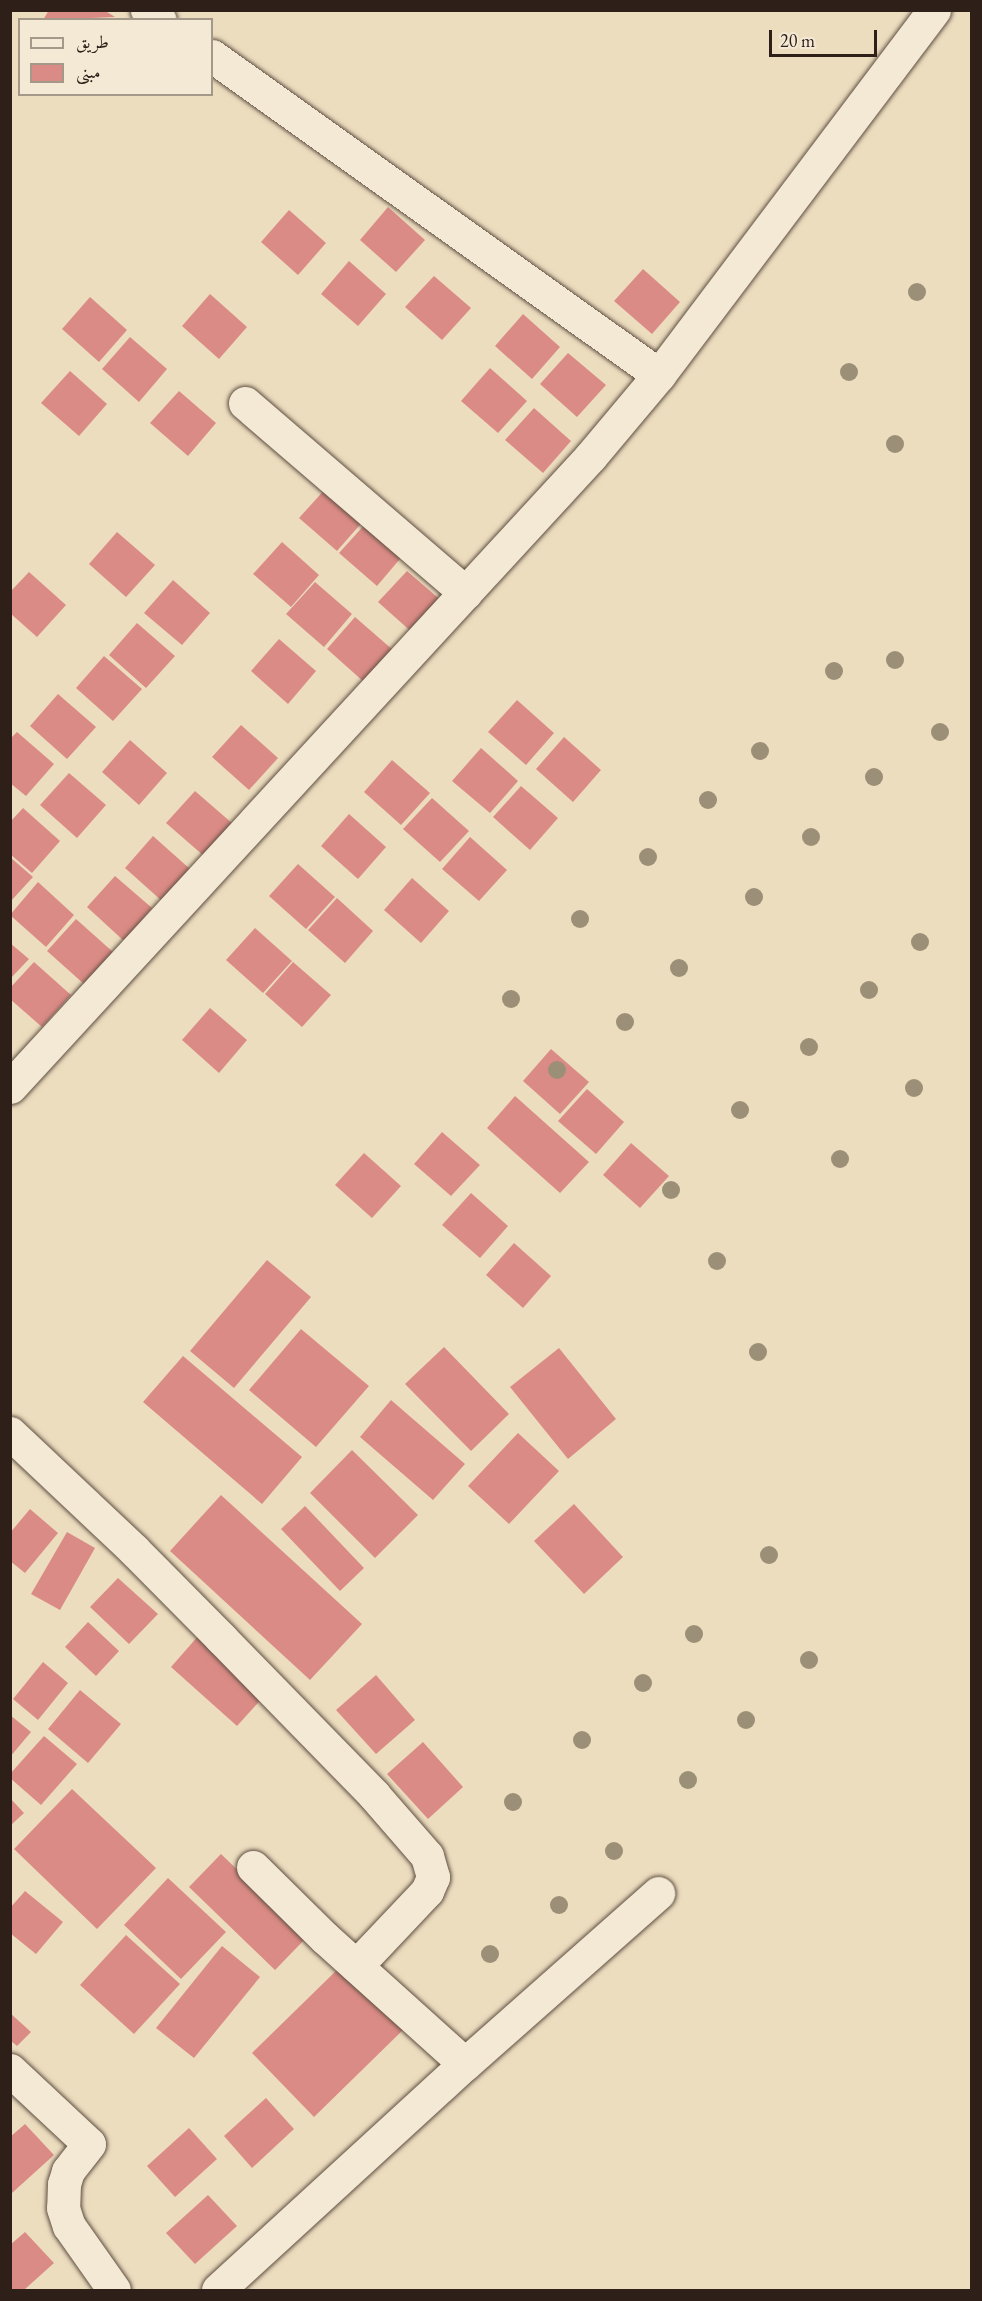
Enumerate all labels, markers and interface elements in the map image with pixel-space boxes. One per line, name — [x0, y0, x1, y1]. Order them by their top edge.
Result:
legend — [18, 18, 213, 96]
scale bar — [772, 18, 880, 56]
text: 20 m — [780, 29, 815, 52]
text: طريق — [76, 30, 109, 53]
text: مبنى — [76, 60, 101, 83]

